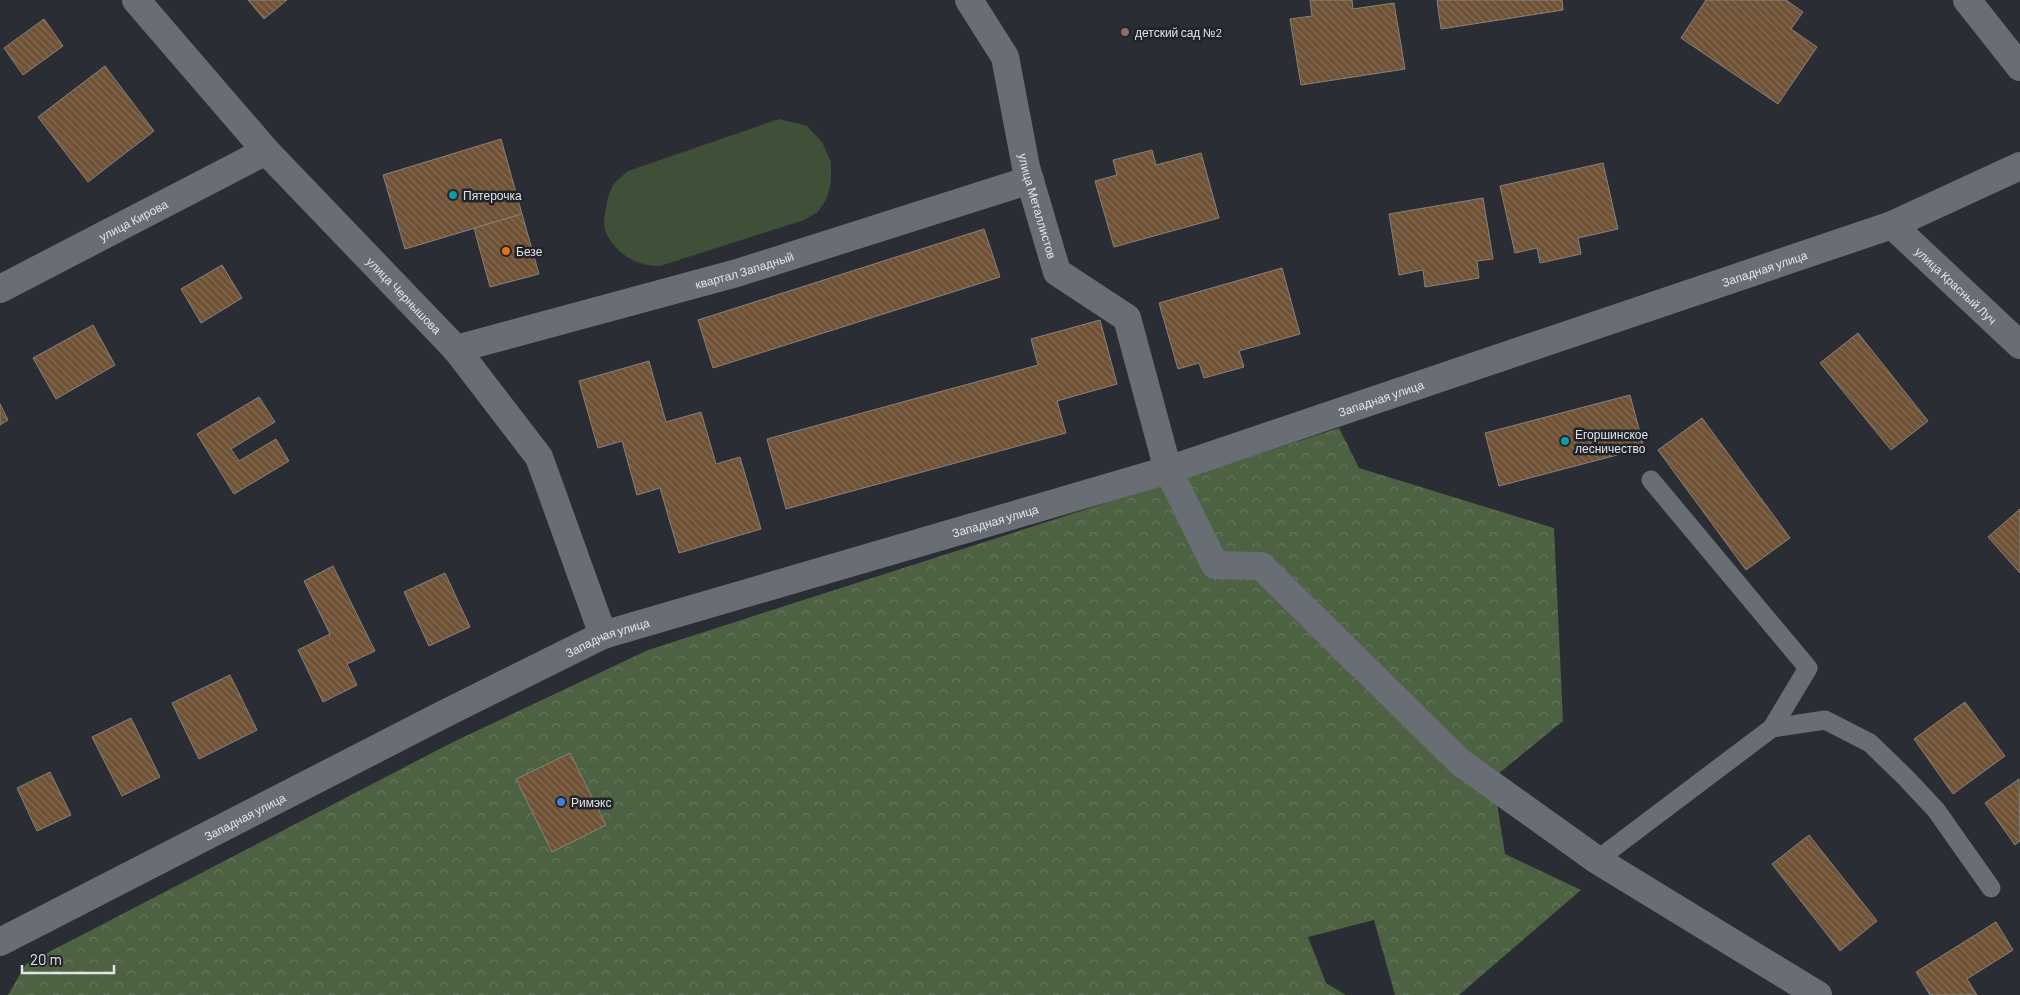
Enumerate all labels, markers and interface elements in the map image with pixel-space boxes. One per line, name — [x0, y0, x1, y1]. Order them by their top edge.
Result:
place label: детский сад №2 — [1135, 25, 1222, 40]
marker: детский сад №2 — [1119, 26, 1131, 38]
street label: улица Металлистов — [1016, 152, 1060, 260]
place label: Пятерочка — [463, 188, 522, 203]
marker: Пятерочка — [447, 189, 459, 201]
street label: улица Кирова — [96, 196, 170, 244]
place label: Безе — [516, 244, 543, 258]
street label: улица Красный Луч — [1912, 244, 2000, 327]
marker: Безе — [500, 245, 512, 257]
street label: Западная улица — [1720, 247, 1809, 289]
street label: квартал Западный — [693, 248, 795, 291]
street label: улица Чернышова — [363, 254, 445, 337]
street label: Западная улица — [1336, 377, 1426, 419]
place label: Егоршинское лесничество — [1575, 427, 1648, 455]
marker: Егоршинское лесничество — [1559, 435, 1571, 447]
street label: Западная улица — [950, 501, 1040, 540]
street label: Западная улица — [563, 615, 651, 660]
street label: Западная улица — [202, 790, 288, 843]
place label: Римэкс — [571, 795, 611, 809]
marker: Римэкс — [555, 796, 567, 808]
scale bar — [22, 942, 115, 974]
text: 20 m — [30, 950, 62, 968]

